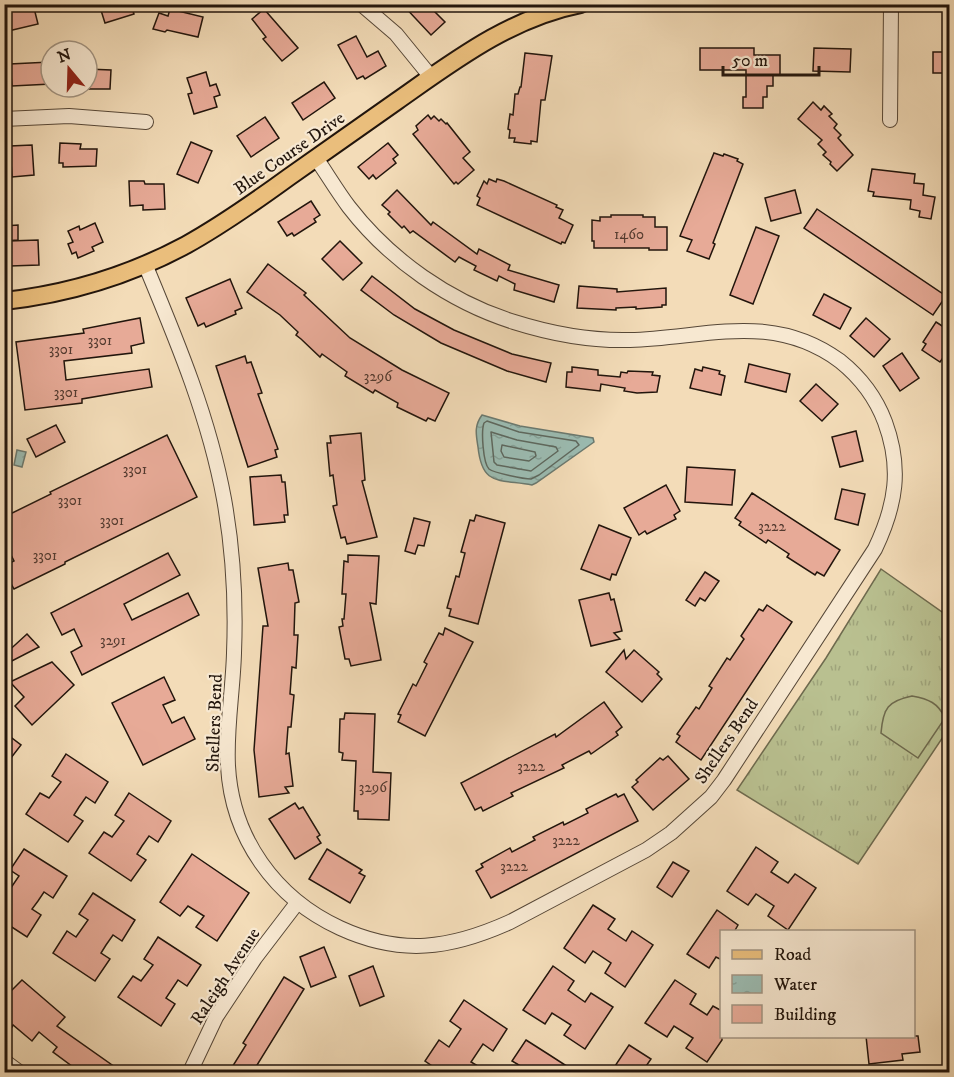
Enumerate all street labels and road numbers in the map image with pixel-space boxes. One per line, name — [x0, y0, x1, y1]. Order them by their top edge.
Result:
street label: Blue Course Drive — [230, 107, 349, 200]
street label: Shellers Bend — [202, 674, 228, 772]
street label: Shellers Bend — [690, 695, 763, 788]
street label: Raleigh Avenue — [186, 924, 265, 1029]

